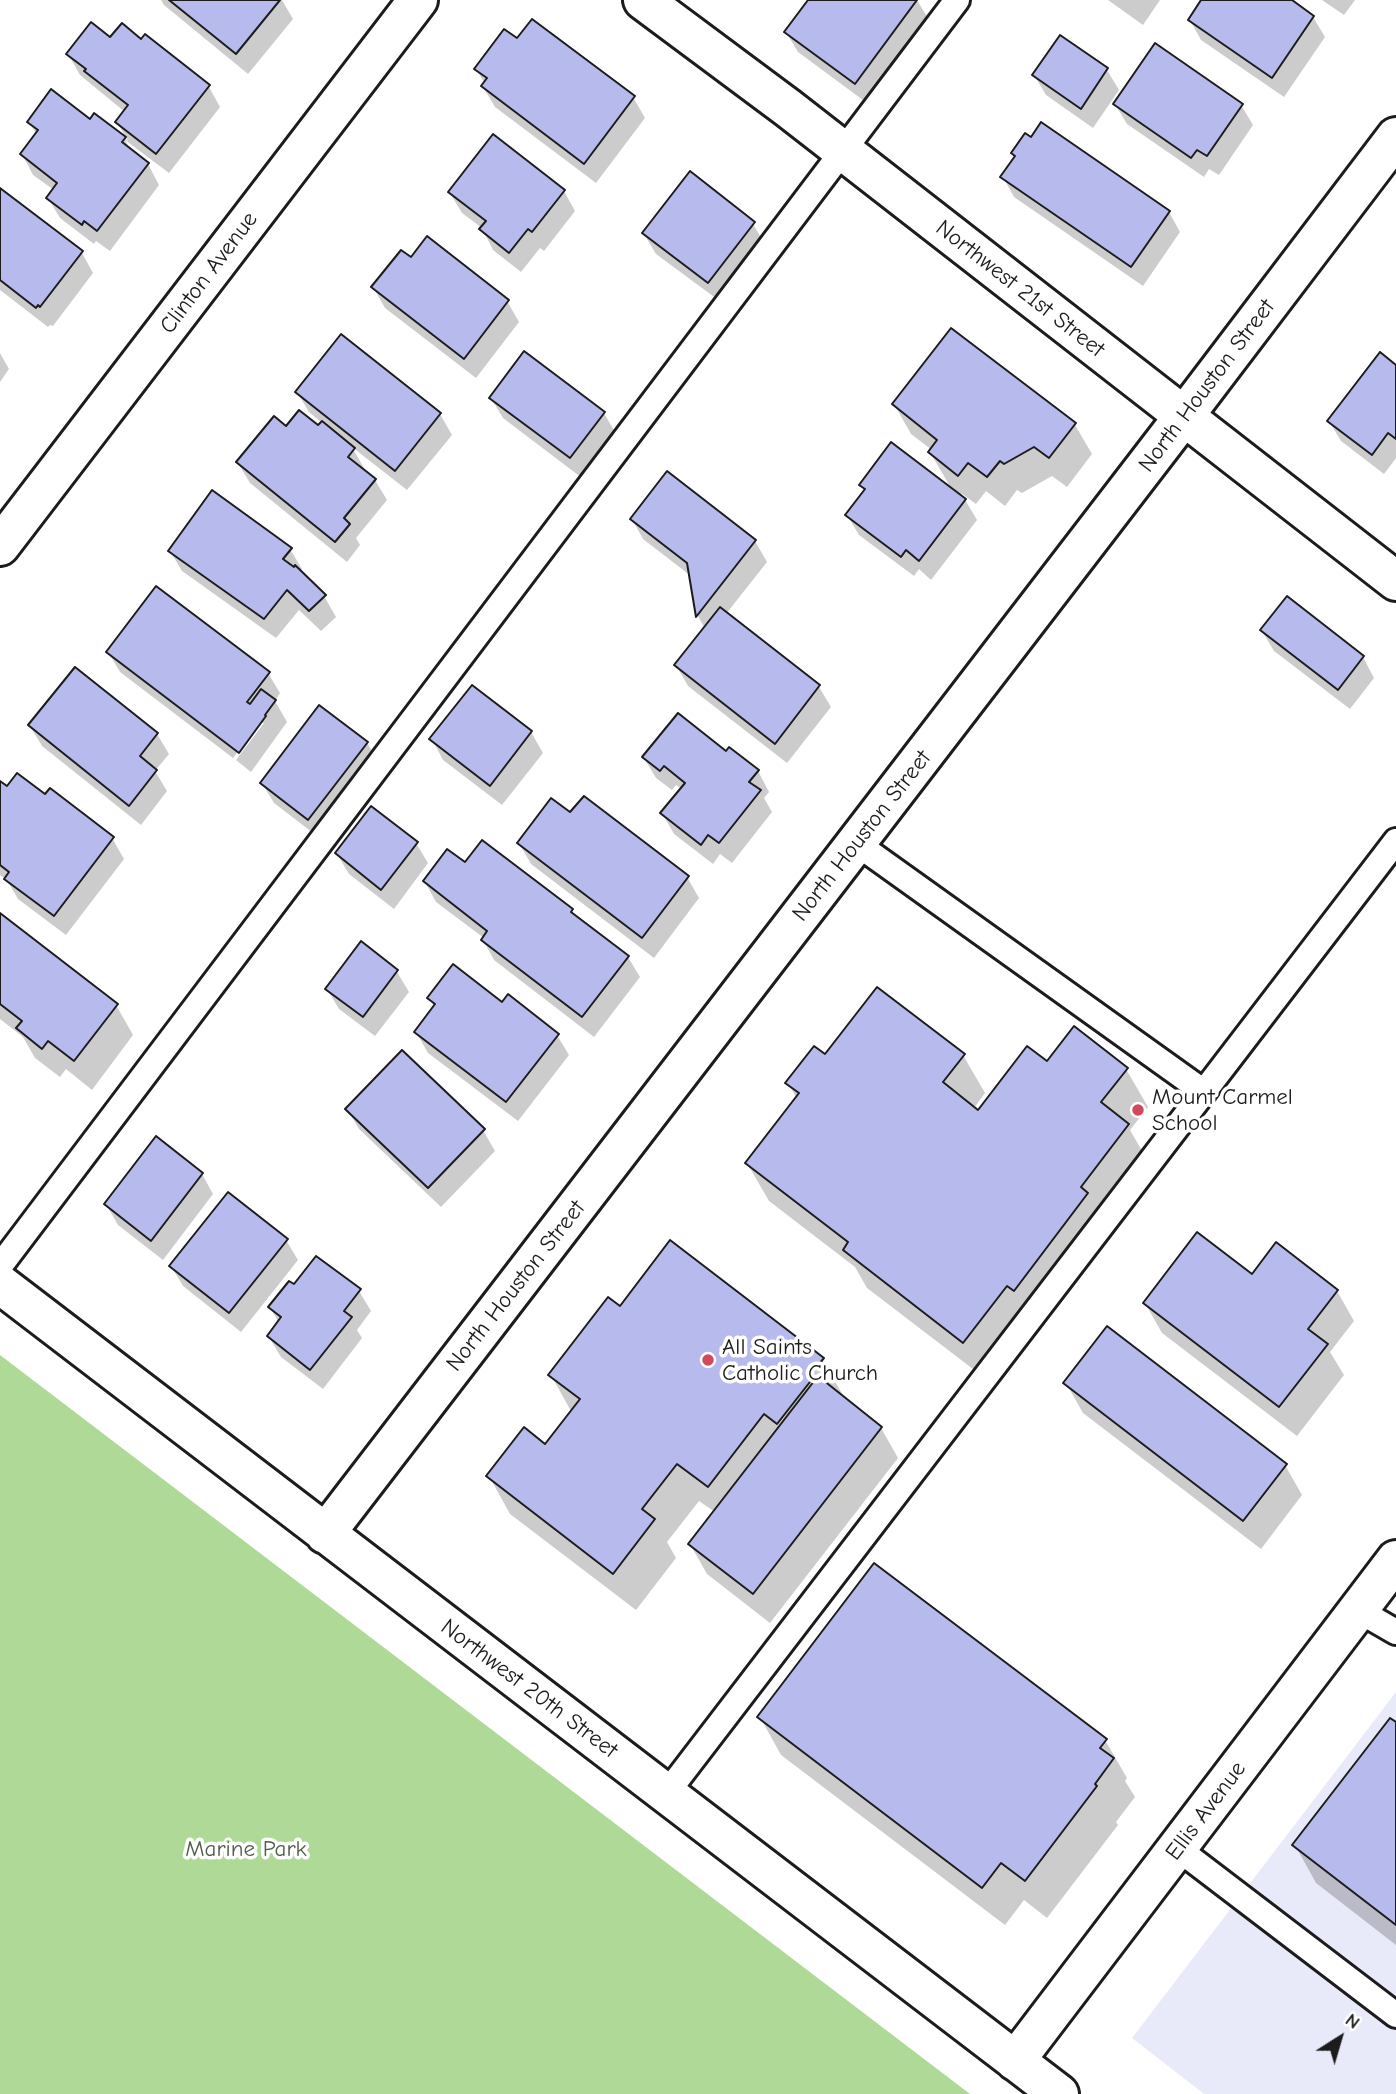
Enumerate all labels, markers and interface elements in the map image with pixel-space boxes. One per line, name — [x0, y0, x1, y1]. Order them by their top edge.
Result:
street label: Clinton Avenue — [154, 207, 264, 339]
street label: Northwest 21st Street — [930, 215, 1110, 363]
street label: North Houston Street — [1133, 294, 1281, 478]
street label: North Houston Street — [787, 745, 937, 927]
place label: Mount Carmel School — [1152, 1083, 1293, 1137]
marker: Mount Carmel School — [1130, 1102, 1146, 1118]
street label: North Houston Street — [441, 1195, 591, 1377]
place label: All Saints Catholic Church — [722, 1333, 878, 1387]
marker: All Saints Catholic Church — [700, 1352, 716, 1368]
street label: Northwest 20th Street — [435, 1614, 623, 1764]
street label: Ellis Avenue — [1160, 1756, 1252, 1866]
park label: Marine Park — [185, 1835, 307, 1863]
north arrow — [1305, 2003, 1375, 2073]
text: N — [1341, 2009, 1364, 2034]

